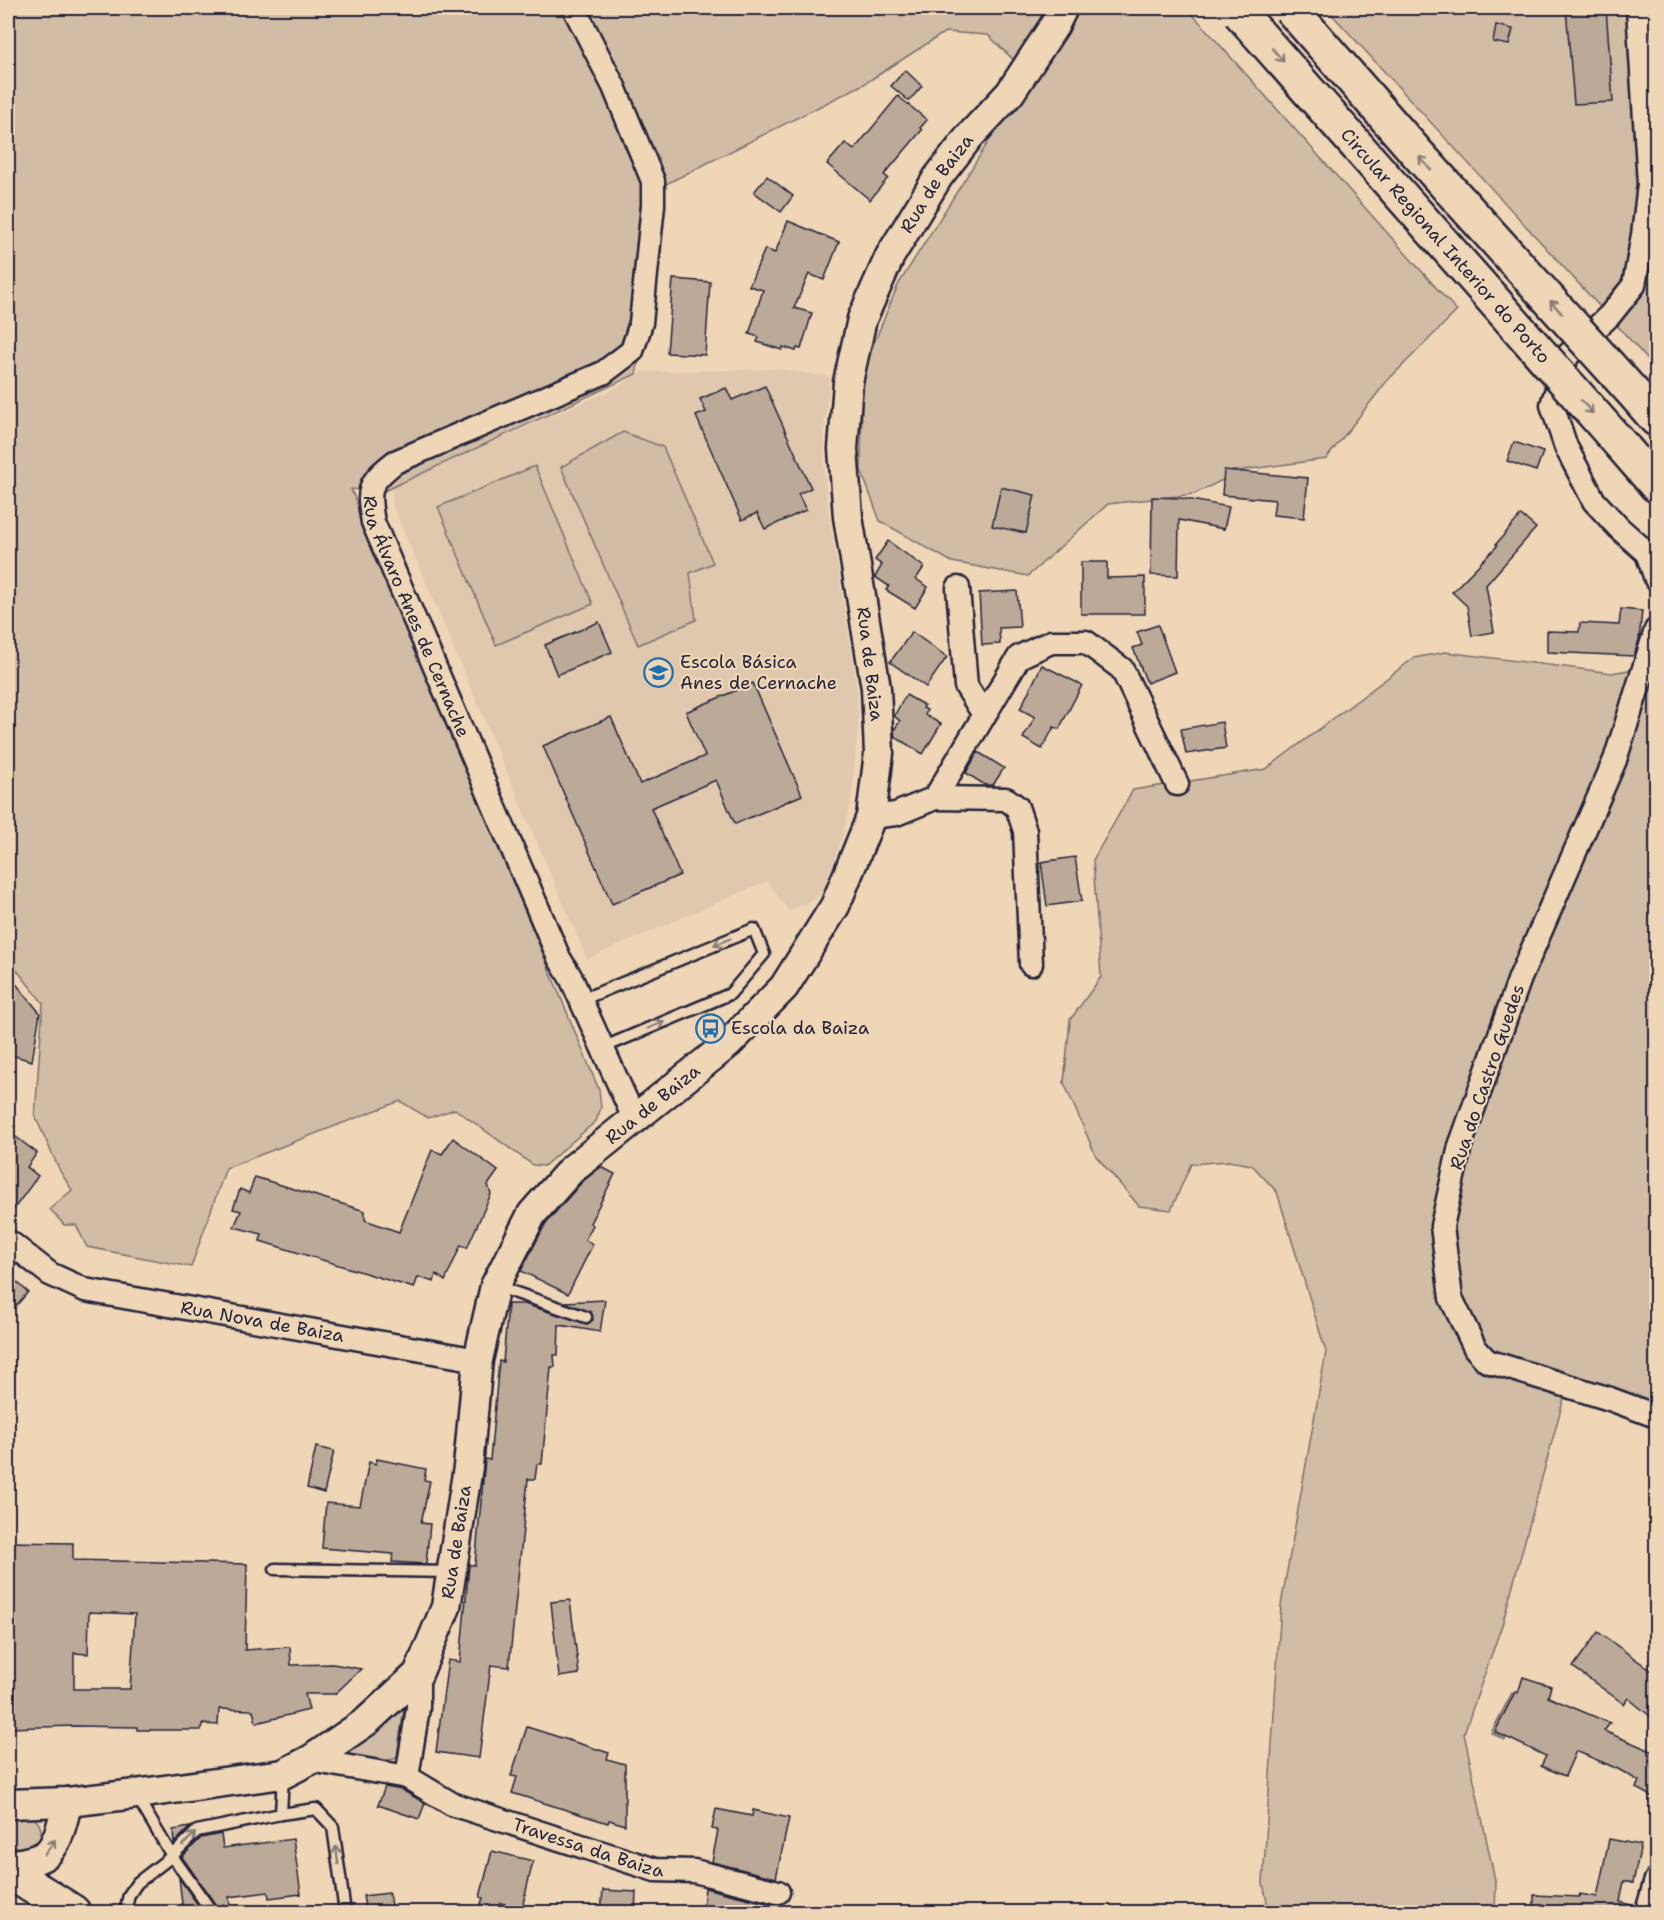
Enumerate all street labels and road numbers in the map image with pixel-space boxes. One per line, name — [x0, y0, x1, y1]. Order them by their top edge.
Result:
street label: Circular Regional Interior do Porto — [1335, 123, 1556, 369]
street label: Rua de Baiza — [895, 129, 979, 238]
street label: Rua Álvaro Anes de Cernache — [358, 495, 475, 741]
street label: Rua de Baiza — [851, 606, 889, 722]
street label: Rua do Castro Guedes — [1444, 981, 1530, 1173]
street label: Rua de Baiza — [600, 1059, 705, 1150]
street label: Rua Nova de Baiza — [179, 1295, 346, 1348]
street label: Rua de Baiza — [435, 1483, 477, 1601]
street label: Travessa da Baiza — [509, 1812, 664, 1882]

